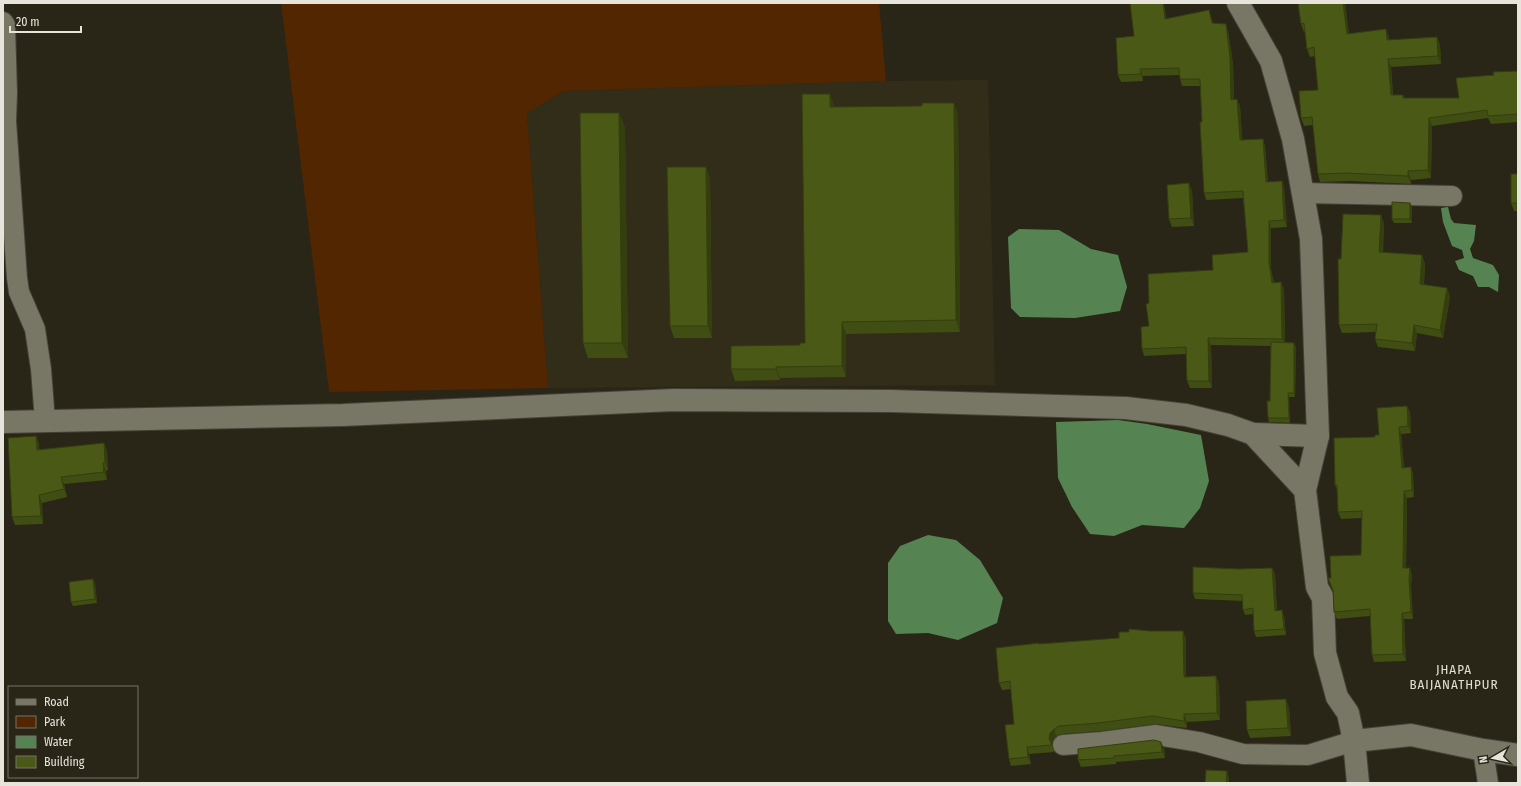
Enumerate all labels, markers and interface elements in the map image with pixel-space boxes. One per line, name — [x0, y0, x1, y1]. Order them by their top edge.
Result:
scale bar — [10, 8, 81, 34]
text: 20 m — [16, 15, 40, 29]
district label: JHAPA BAIJANATHPUR — [1409, 662, 1499, 692]
legend — [8, 686, 138, 778]
text: Road — [44, 695, 69, 709]
text: Park — [44, 715, 66, 729]
text: Water — [44, 735, 73, 749]
north arrow — [1473, 738, 1513, 778]
text: Building — [44, 755, 85, 769]
text: N — [1477, 755, 1491, 764]

